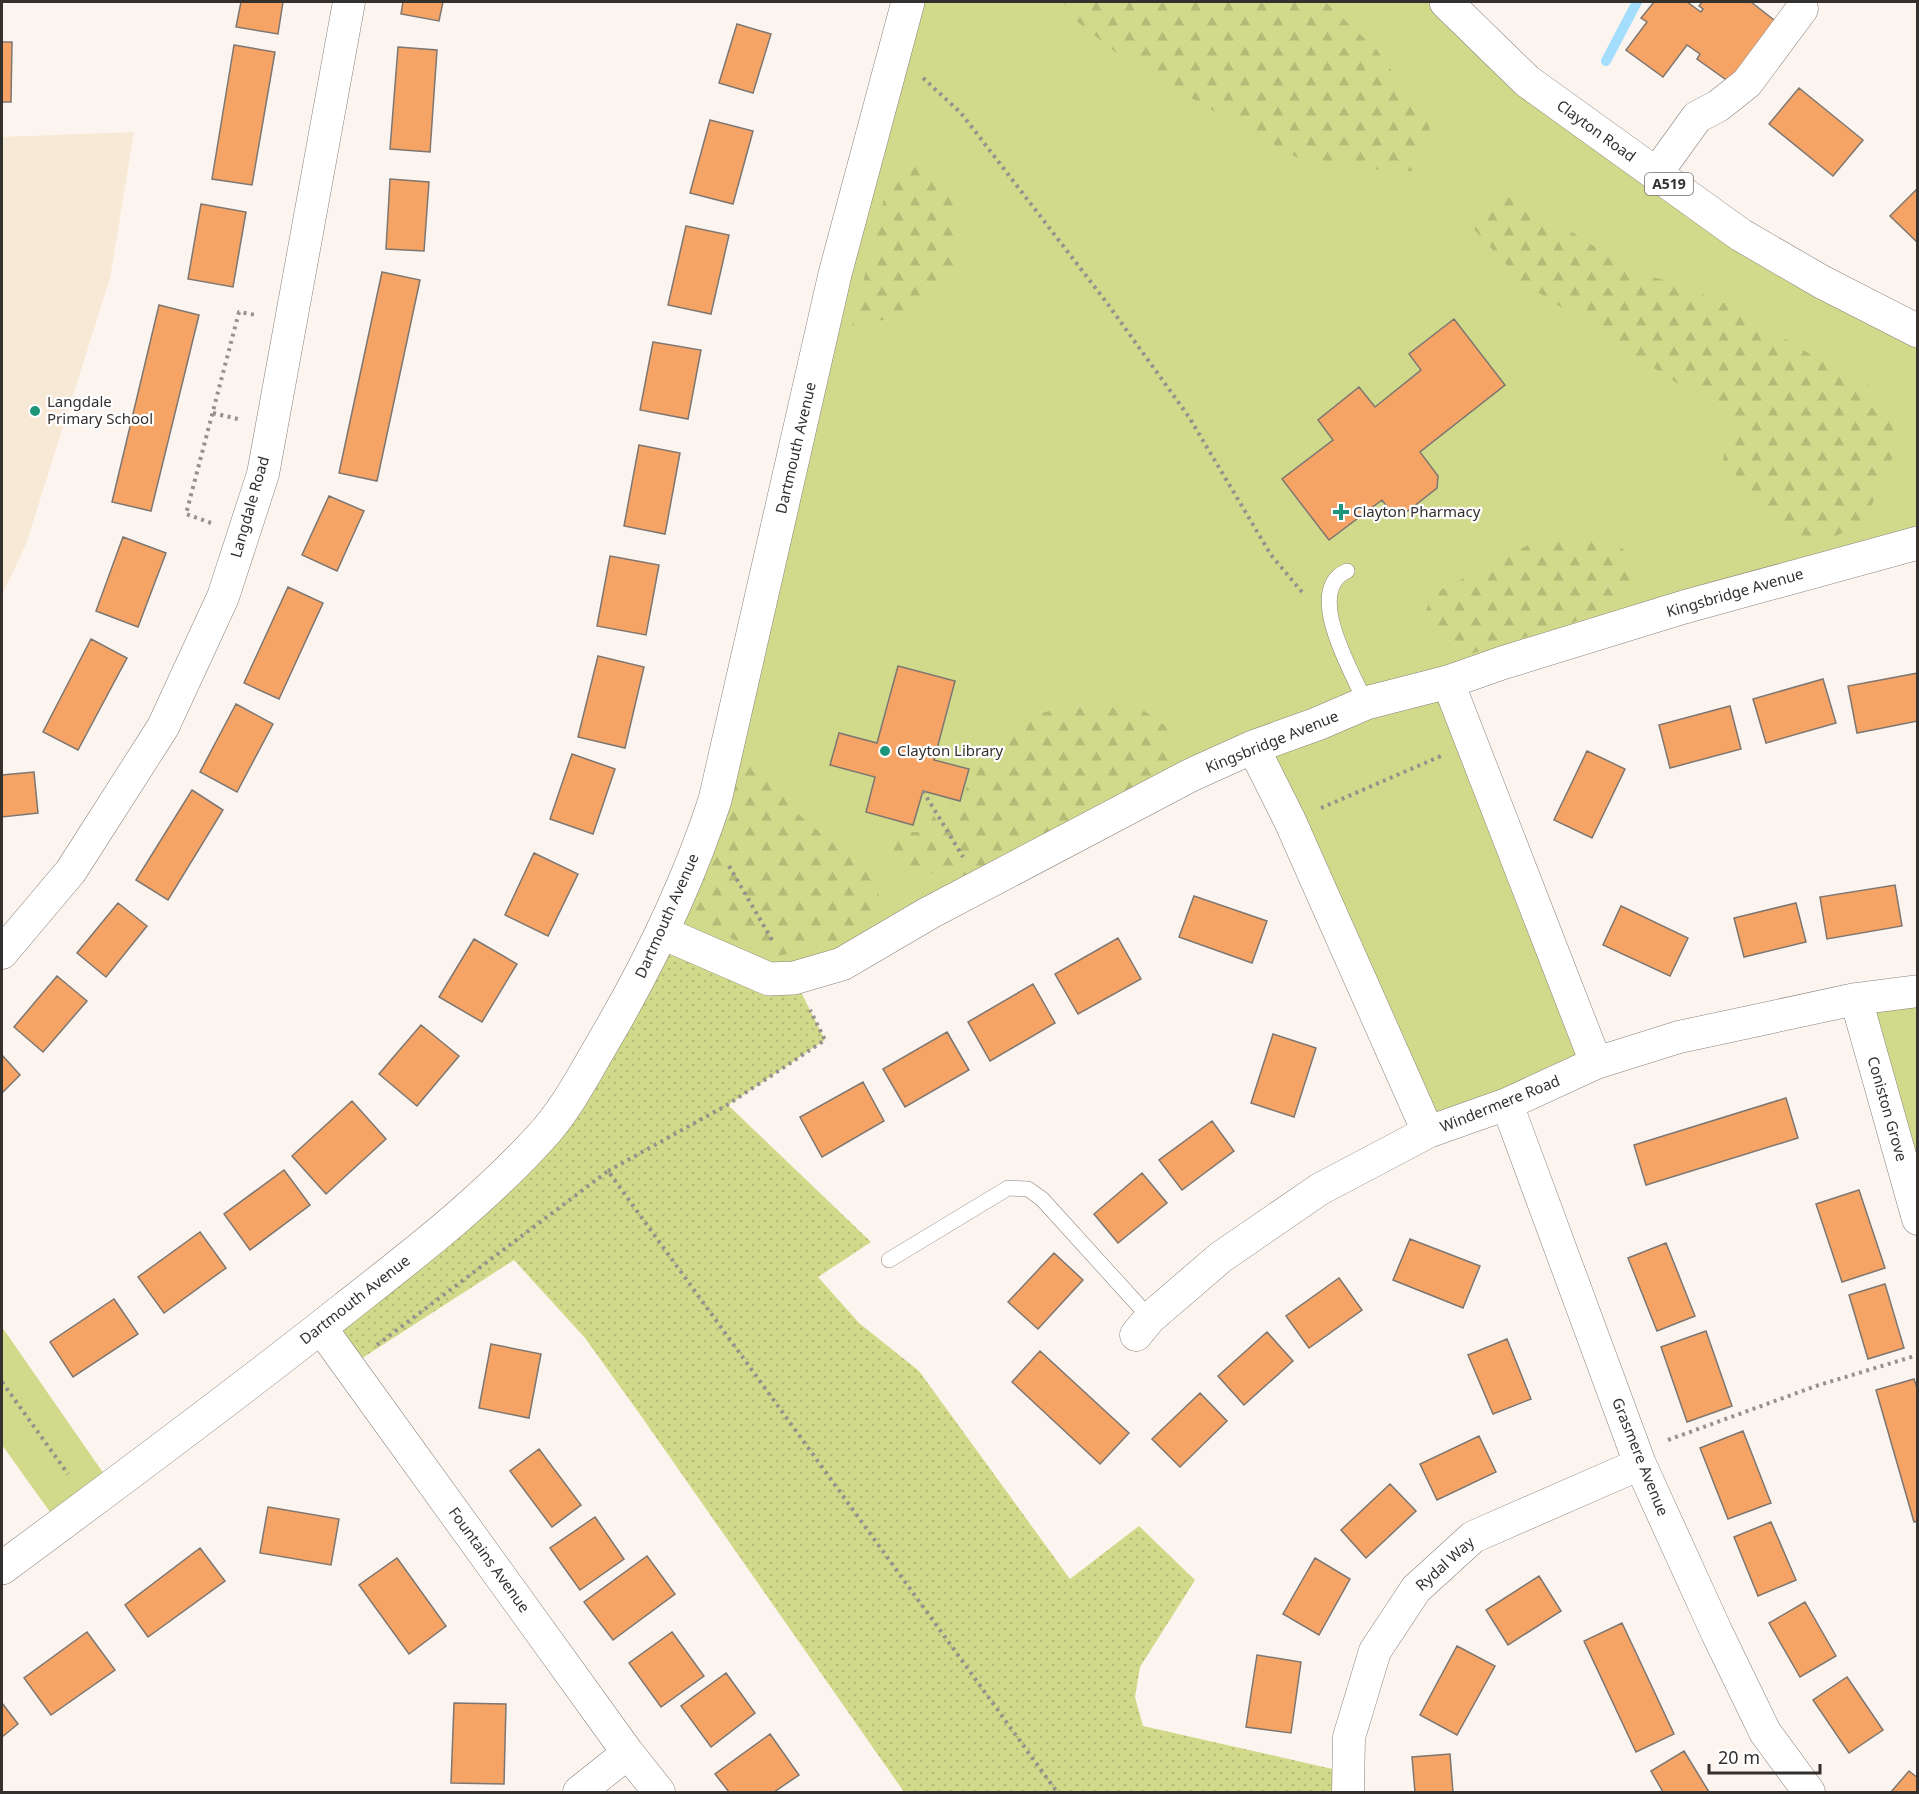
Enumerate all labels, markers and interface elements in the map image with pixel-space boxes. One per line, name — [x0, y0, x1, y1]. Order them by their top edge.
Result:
street label: Clayton Road — [1553, 95, 1640, 166]
road number: A519 — [1645, 173, 1693, 195]
street label: Dartmouth Avenue — [770, 380, 820, 516]
place label: Langdale Primary School — [47, 391, 153, 428]
marker: Langdale Primary School — [28, 404, 42, 418]
street label: Langdale Road — [225, 454, 273, 560]
place label: Clayton Pharmacy — [1353, 501, 1481, 521]
marker: Clayton Pharmacy — [1334, 505, 1348, 519]
street label: Kingsbridge Avenue — [1664, 563, 1806, 621]
street label: Kingsbridge Avenue — [1202, 705, 1341, 777]
place label: Clayton Library — [897, 740, 1004, 760]
marker: Clayton Library — [878, 744, 892, 758]
street label: Dartmouth Avenue — [630, 850, 703, 981]
street label: Coniston Grove — [1863, 1054, 1912, 1163]
street label: Windermere Road — [1437, 1070, 1563, 1136]
street label: Dartmouth Avenue — [295, 1250, 414, 1349]
street label: Grasmere Avenue — [1608, 1395, 1674, 1519]
street label: Fountains Avenue — [445, 1503, 535, 1616]
street label: Rydal Way — [1411, 1531, 1478, 1595]
scale bar — [1709, 1737, 1820, 1775]
text: 20 m — [1718, 1745, 1760, 1769]

